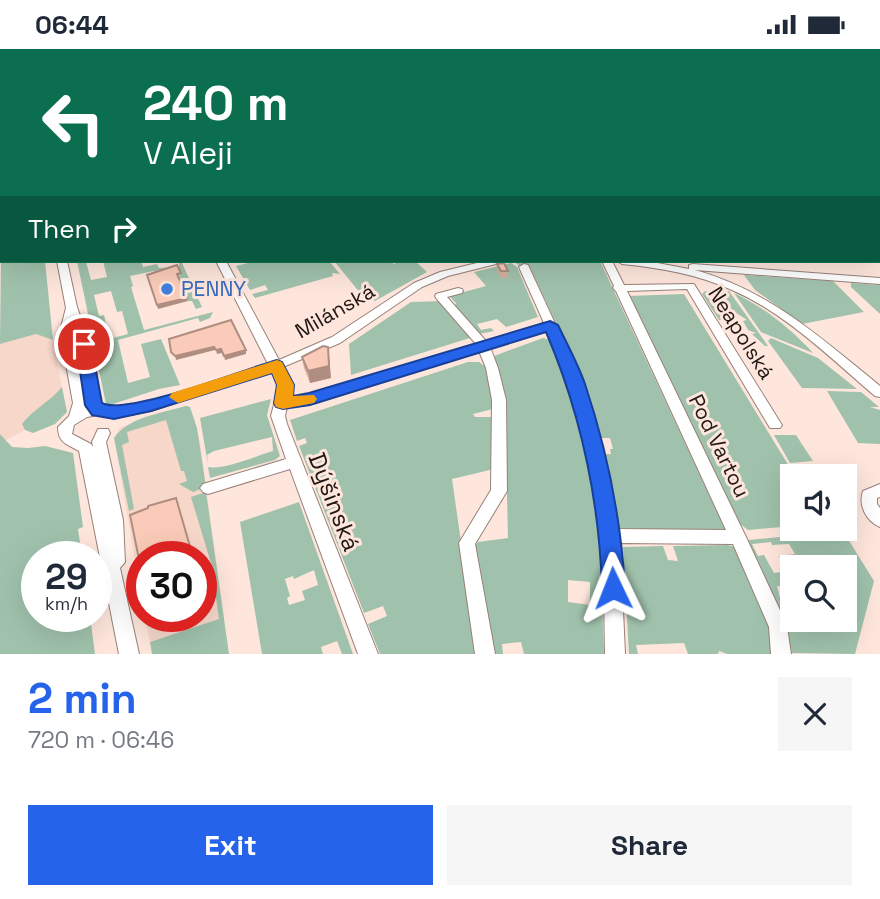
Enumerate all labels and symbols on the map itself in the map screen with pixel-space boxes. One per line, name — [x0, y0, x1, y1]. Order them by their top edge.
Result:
place label: PENNY — [181, 275, 246, 302]
street label: Milánská — [290, 277, 379, 344]
marker: PENNY — [159, 281, 175, 297]
street label: Neapolská — [702, 281, 781, 384]
pin — [54, 314, 114, 374]
street label: Pod Vartou — [683, 390, 756, 502]
street label: Dýšinská — [302, 448, 367, 556]
speed limit sign: 30 — [126, 541, 217, 632]
position arrow — [576, 551, 650, 625]

